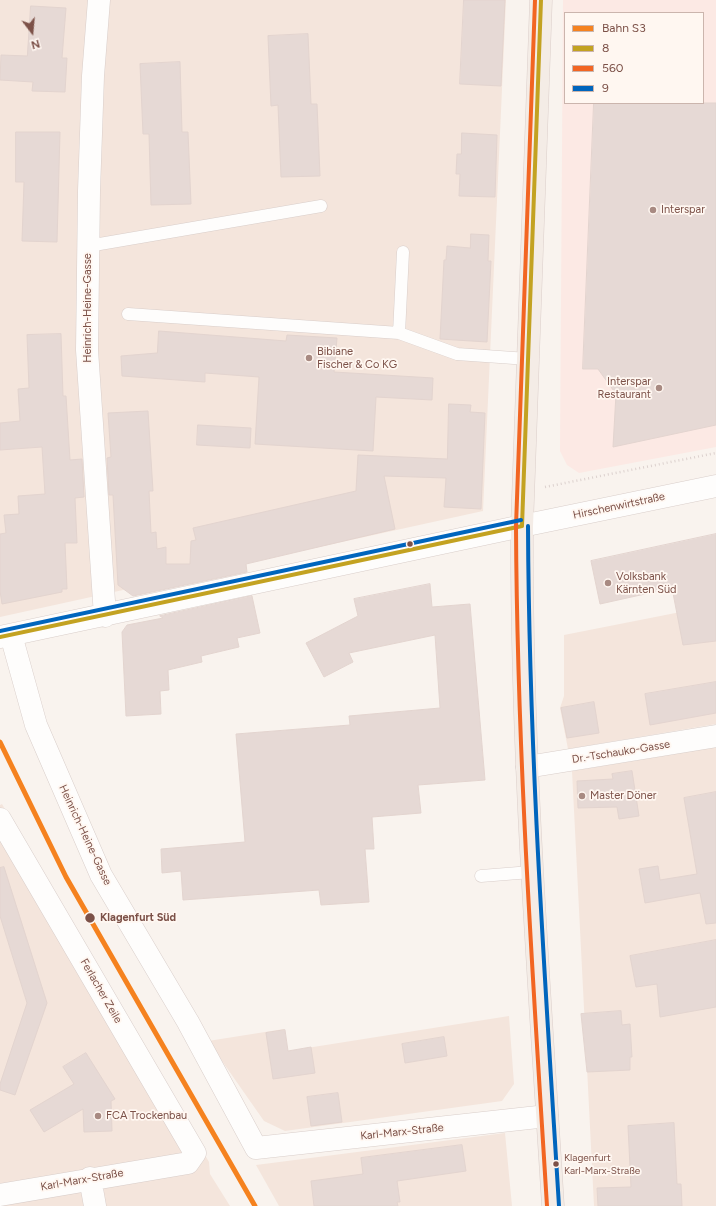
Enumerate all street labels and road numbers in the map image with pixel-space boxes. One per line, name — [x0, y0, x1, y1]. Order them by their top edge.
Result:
street label: Heinrich-Heine-Gasse — [81, 253, 95, 363]
street label: Hirschenwirtstraße — [572, 490, 666, 522]
street label: Dr.-Tschauko-Gasse — [571, 738, 671, 766]
street label: Heinrich-Heine-Gasse — [56, 783, 114, 887]
street label: Ferlacher Zeile — [77, 956, 125, 1026]
street label: Karl-Marx-Straße — [360, 1121, 444, 1143]
street label: Karl-Marx-Straße — [40, 1166, 124, 1194]

